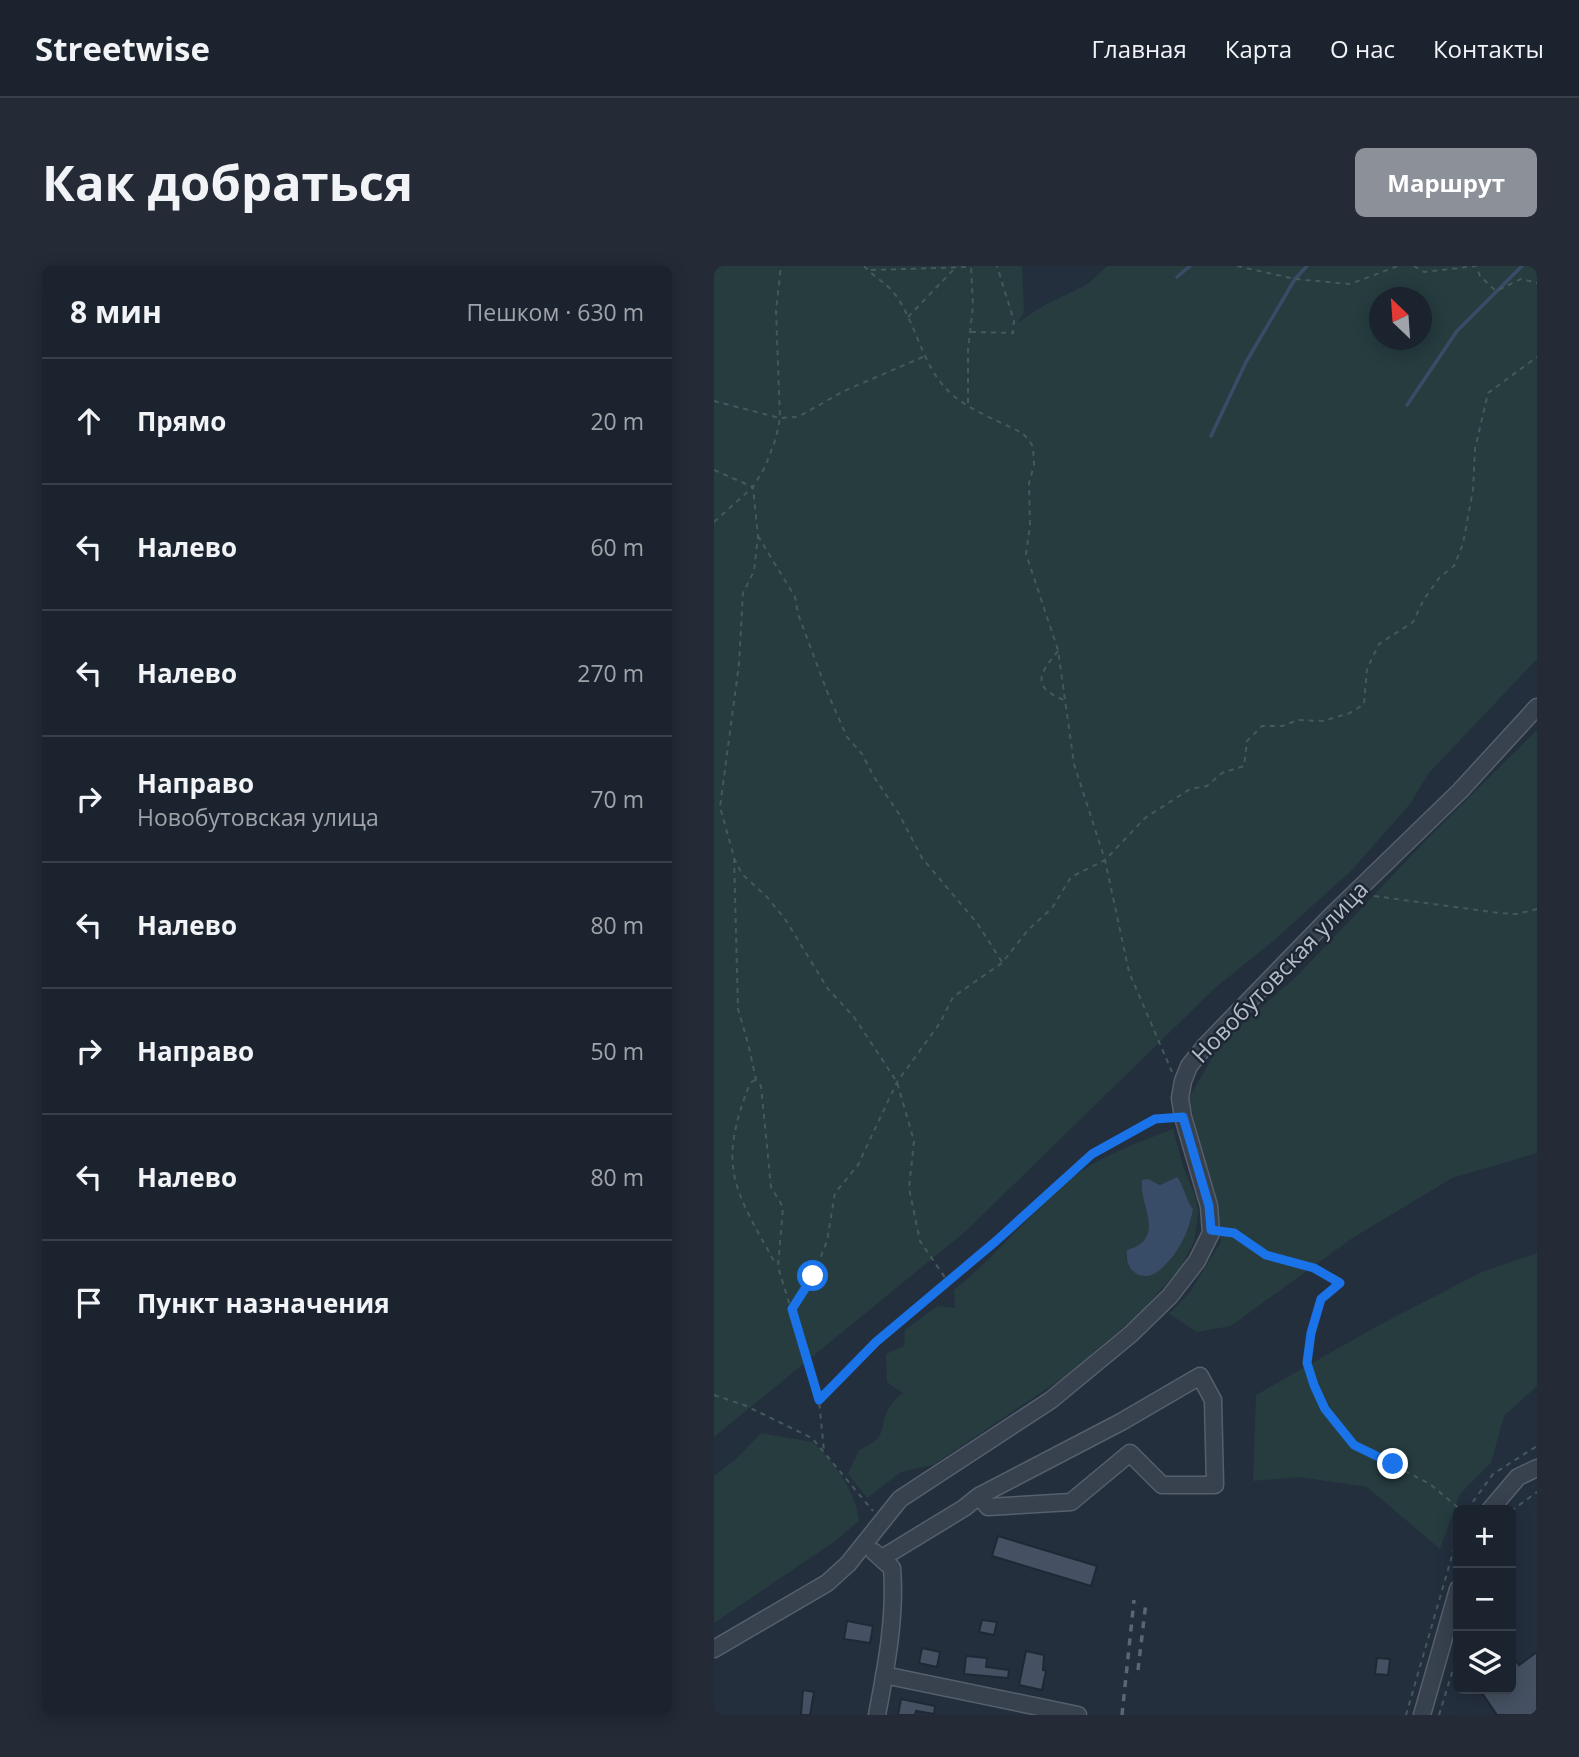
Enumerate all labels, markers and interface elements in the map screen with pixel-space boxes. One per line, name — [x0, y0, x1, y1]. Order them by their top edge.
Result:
text: Streetwise — [35, 26, 210, 71]
text: Главная — [1092, 32, 1187, 65]
text: Карта — [1225, 32, 1292, 65]
text: О нас — [1330, 32, 1395, 65]
text: Контакты — [1433, 32, 1544, 65]
button: Маршрут — [1355, 148, 1537, 217]
text: Как добраться — [42, 149, 413, 215]
north arrow — [1369, 287, 1432, 350]
text: 8 мин — [70, 291, 162, 332]
text: Пешком · 630 m — [467, 296, 644, 328]
icon: ahead — [70, 402, 108, 440]
text: Прямо — [137, 403, 226, 439]
text: 20 m — [590, 405, 644, 437]
icon: left — [70, 528, 108, 566]
text: Налево — [137, 529, 237, 565]
text: 60 m — [590, 531, 644, 563]
icon: left — [70, 654, 108, 692]
text: Налево — [137, 655, 237, 691]
text: 270 m — [577, 657, 644, 689]
text: Направо — [137, 765, 254, 801]
icon: right — [70, 780, 108, 818]
text: 70 m — [590, 783, 644, 815]
text: Новобутовская улица — [137, 801, 379, 833]
street label: Новобутовская улица — [1184, 873, 1375, 1069]
icon: left — [70, 906, 108, 944]
text: Налево — [137, 907, 237, 943]
text: 80 m — [590, 909, 644, 941]
icon: right — [70, 1032, 108, 1070]
text: Направо — [137, 1033, 254, 1069]
text: 50 m — [590, 1035, 644, 1067]
icon: left — [70, 1158, 108, 1196]
text: Налево — [137, 1159, 237, 1195]
text: 80 m — [590, 1161, 644, 1193]
route start — [797, 1260, 828, 1291]
icon: arrive — [70, 1284, 108, 1322]
text: Пункт назначения — [137, 1285, 390, 1321]
route end — [1377, 1448, 1408, 1479]
map controls — [1453, 1505, 1516, 1694]
button: + — [1453, 1505, 1516, 1568]
button: − — [1453, 1568, 1516, 1631]
button: layers — [1453, 1631, 1516, 1694]

